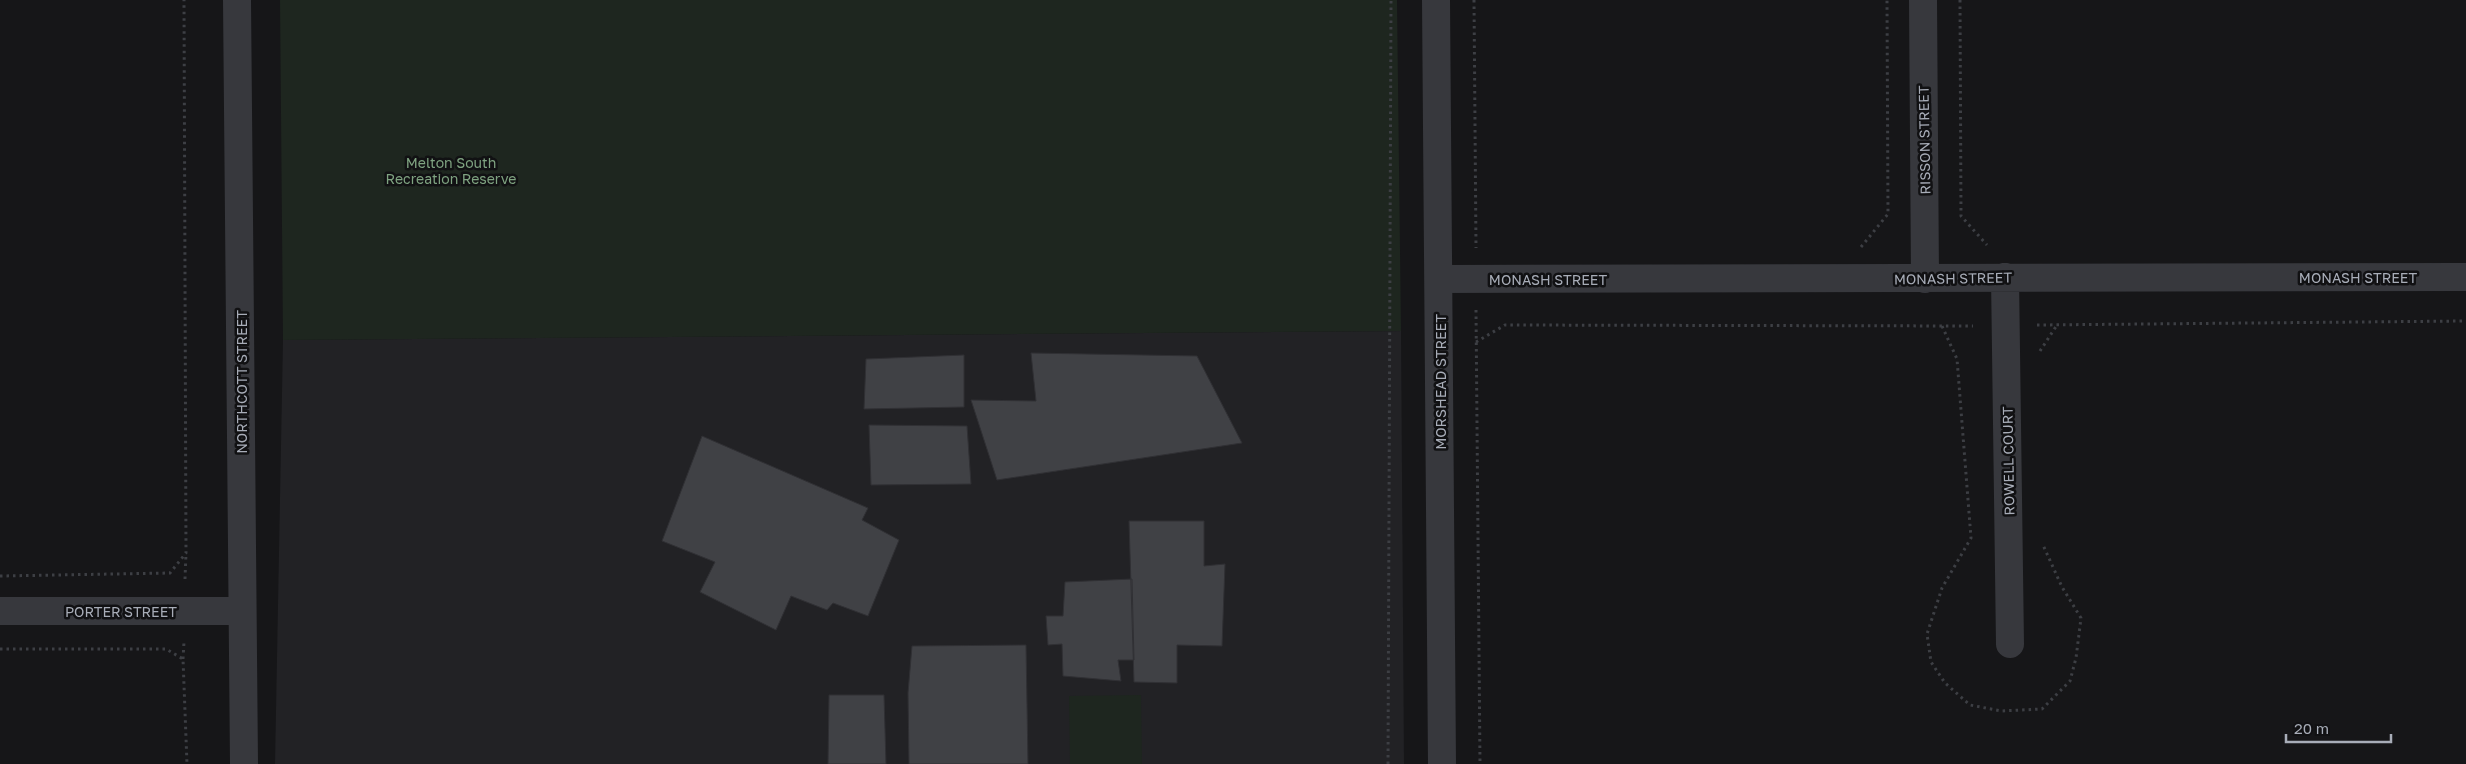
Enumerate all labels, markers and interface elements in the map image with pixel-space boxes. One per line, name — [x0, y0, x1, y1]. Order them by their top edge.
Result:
street label: RISSON STREET — [1915, 85, 1933, 195]
park label: Melton South Recreation Reserve — [386, 154, 516, 187]
street label: MONASH STREET — [1894, 268, 2013, 288]
street label: MONASH STREET — [2299, 269, 2417, 286]
street label: MONASH STREET — [1489, 271, 1607, 288]
street label: NORTHCOTT STREET — [233, 310, 250, 454]
street label: MORSHEAD STREET — [1432, 314, 1449, 450]
street label: ROWELL COURT — [1999, 406, 2017, 516]
street label: PORTER STREET — [65, 603, 177, 620]
scale bar — [2286, 712, 2391, 744]
text: 20 m — [2294, 719, 2329, 737]

